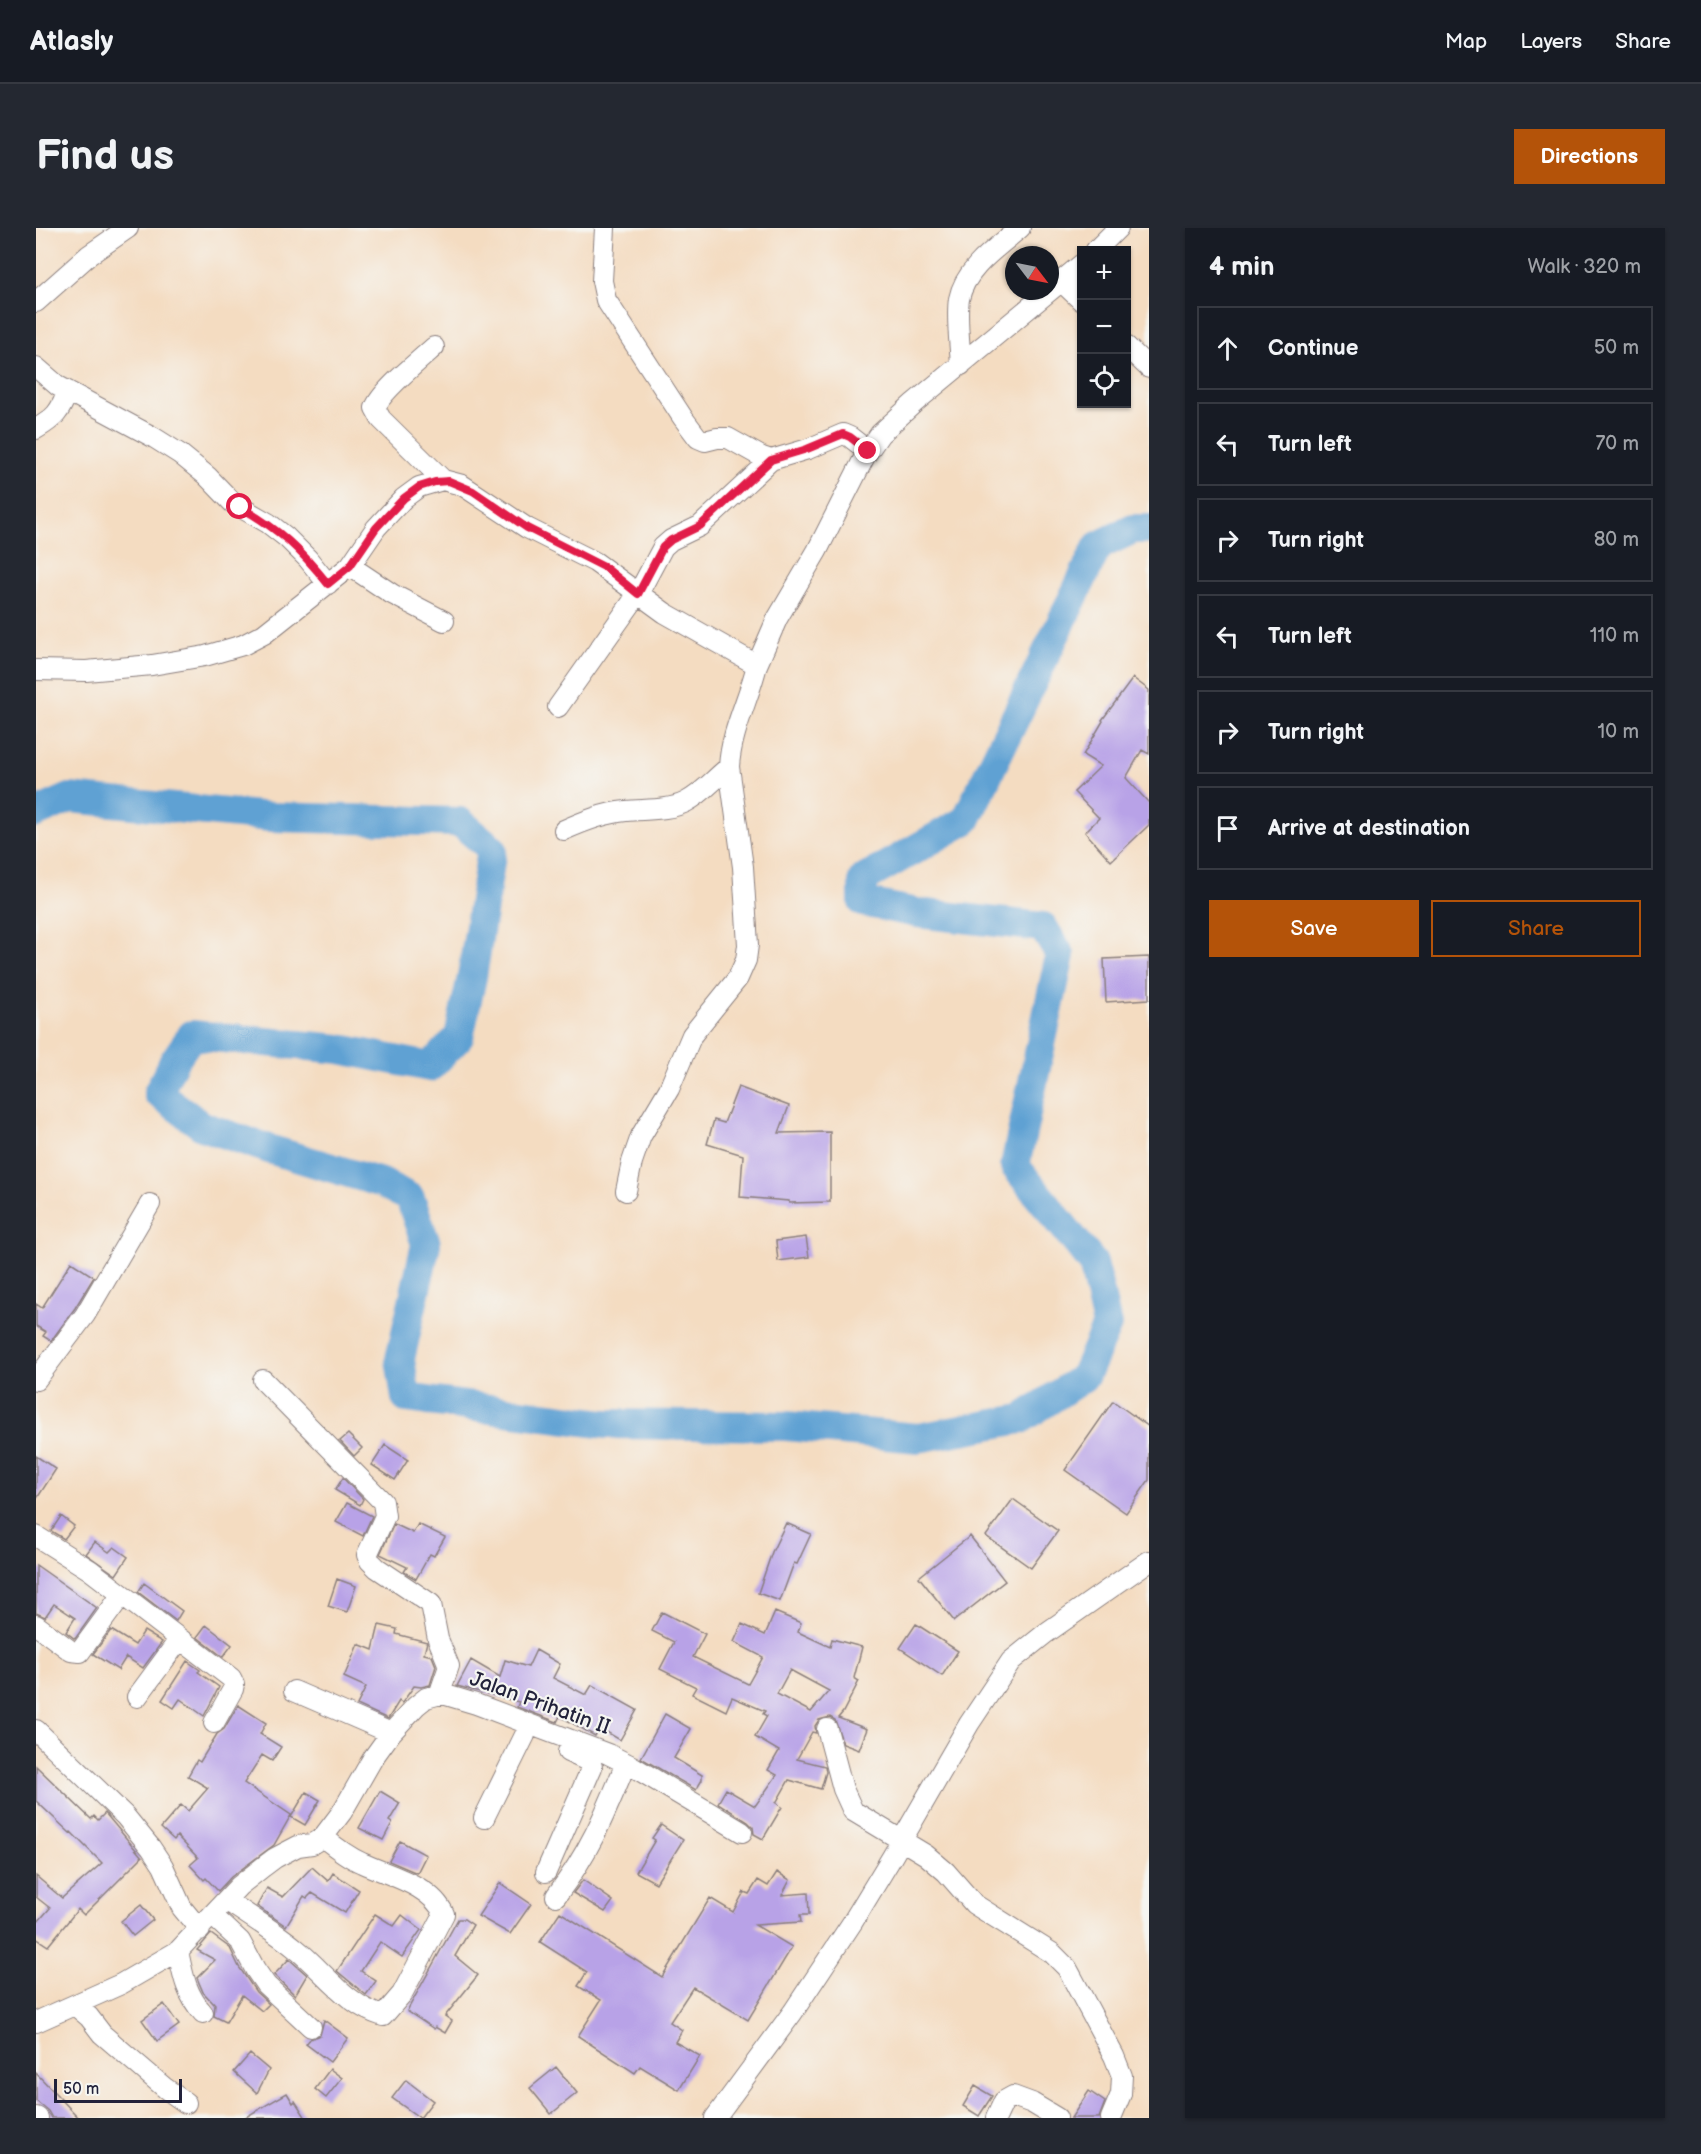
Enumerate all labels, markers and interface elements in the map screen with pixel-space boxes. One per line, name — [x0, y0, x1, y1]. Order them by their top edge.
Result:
text: Atlasly — [30, 25, 113, 58]
text: Map — [1445, 29, 1487, 54]
text: Layers — [1520, 29, 1582, 54]
text: Share — [1615, 29, 1671, 54]
button: Directions — [1514, 129, 1665, 184]
text: Find us — [36, 131, 174, 182]
north arrow — [1005, 246, 1059, 300]
map controls — [1077, 246, 1131, 408]
button: + — [1077, 246, 1131, 300]
text: 4 min — [1209, 252, 1274, 283]
text: Walk · 320 m — [1527, 255, 1641, 279]
button: − — [1077, 300, 1131, 354]
icon: ahead — [1211, 332, 1244, 365]
text: Continue — [1268, 335, 1358, 362]
text: 50 m — [1594, 336, 1639, 360]
button: locate — [1077, 354, 1131, 408]
icon: left — [1211, 428, 1244, 461]
text: Turn left — [1268, 431, 1352, 458]
text: 70 m — [1595, 432, 1639, 456]
route end — [854, 437, 880, 463]
route start — [226, 493, 252, 519]
icon: right — [1211, 524, 1244, 557]
text: Turn right — [1268, 527, 1364, 554]
text: 80 m — [1594, 528, 1639, 552]
icon: left — [1211, 620, 1244, 653]
text: Turn left — [1268, 623, 1352, 650]
text: 110 m — [1590, 624, 1639, 648]
icon: right — [1211, 716, 1244, 749]
text: Turn right — [1268, 719, 1364, 746]
text: 10 m — [1598, 720, 1639, 744]
icon: arrive — [1211, 812, 1244, 845]
text: Arrive at destination — [1268, 815, 1470, 842]
button: Save — [1209, 900, 1419, 957]
button: Share — [1431, 900, 1641, 957]
street label: Jalan Prihatin II — [466, 1666, 614, 1740]
scale bar — [54, 2076, 182, 2104]
text: 50 m — [63, 2080, 99, 2099]

